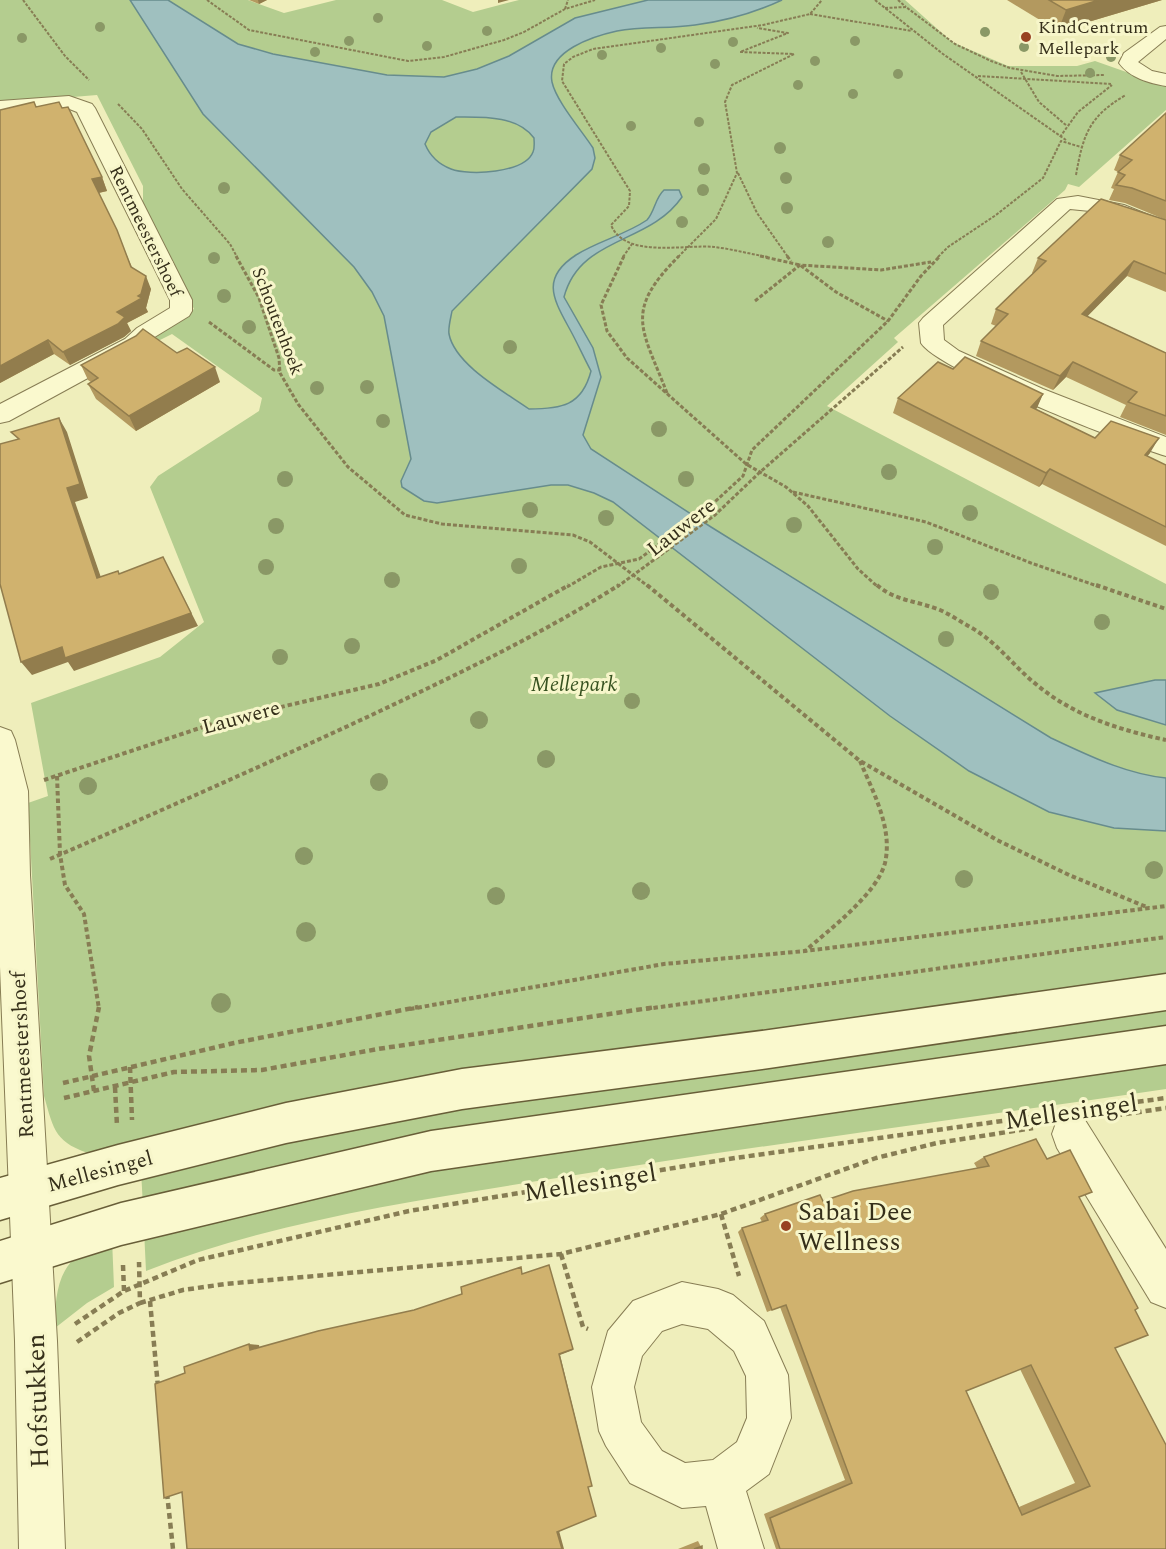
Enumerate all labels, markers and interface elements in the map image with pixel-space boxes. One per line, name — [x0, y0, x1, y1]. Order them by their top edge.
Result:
place label: KindCentrum Mellepark — [1038, 14, 1148, 62]
marker: KindCentrum Mellepark — [1019, 30, 1033, 44]
street label: Rentmeestershoef — [102, 161, 190, 303]
street label: Schoutenhoek — [245, 263, 310, 379]
street label: Lauwere — [640, 491, 723, 565]
park label: Mellepark — [531, 669, 617, 701]
street label: Lauwere — [199, 692, 284, 744]
street label: Rentmeestershoef — [3, 969, 43, 1139]
street label: Mellesingel — [1002, 1083, 1140, 1141]
street label: Mellesingel — [44, 1143, 157, 1201]
street label: Mellesingel — [521, 1153, 659, 1213]
place label: Sabai Dee Wellness — [798, 1192, 912, 1262]
marker: Sabai Dee Wellness — [779, 1219, 793, 1233]
street label: Hofstukken — [16, 1333, 60, 1469]

